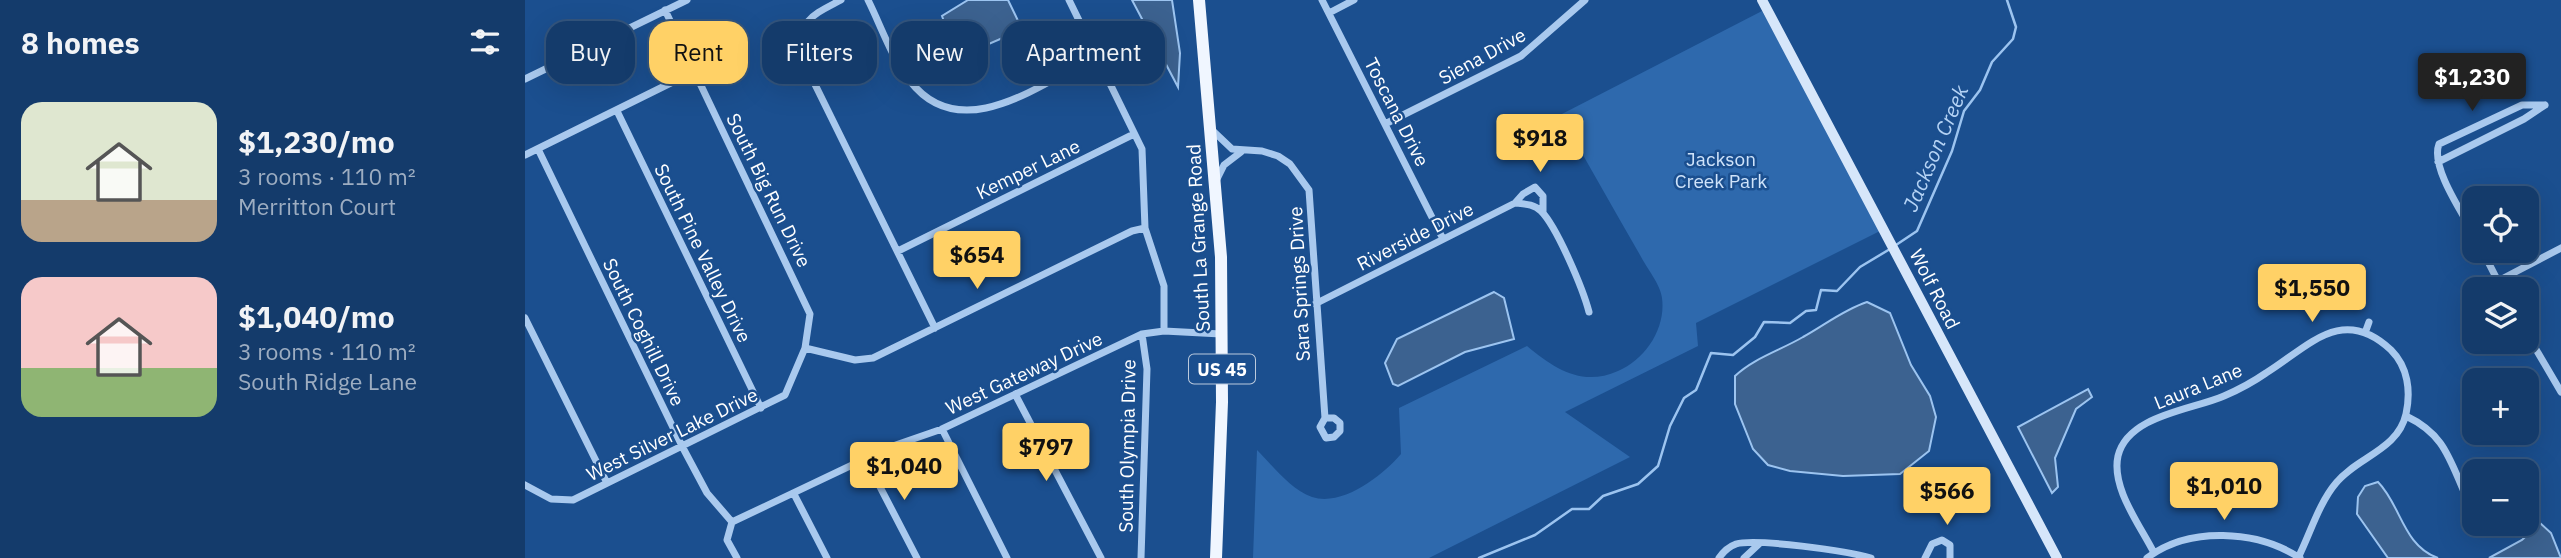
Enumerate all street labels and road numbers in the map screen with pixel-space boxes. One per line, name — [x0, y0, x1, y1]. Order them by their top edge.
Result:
street label: Siena Drive — [1434, 22, 1530, 90]
street label: Toscana Drive — [1359, 54, 1435, 170]
street label: South Big Run Drive — [721, 109, 817, 271]
street label: Kemper Lane — [972, 134, 1084, 204]
street label: South La Grange Road — [1181, 143, 1215, 333]
street label: South Pine Valley Drive — [649, 160, 757, 346]
street label: Riverside Drive — [1353, 196, 1477, 276]
street label: Sara Springs Drive — [1283, 206, 1315, 362]
street label: Wolf Road — [1905, 245, 1965, 333]
street label: South Coghill Drive — [598, 254, 690, 410]
street label: West Gateway Drive — [942, 326, 1106, 420]
road number: US 45 — [1189, 354, 1255, 384]
street label: Laura Lane — [2150, 357, 2246, 415]
street label: South Olympia Drive — [1113, 359, 1141, 533]
street label: West Silver Lake Drive — [582, 382, 762, 486]

